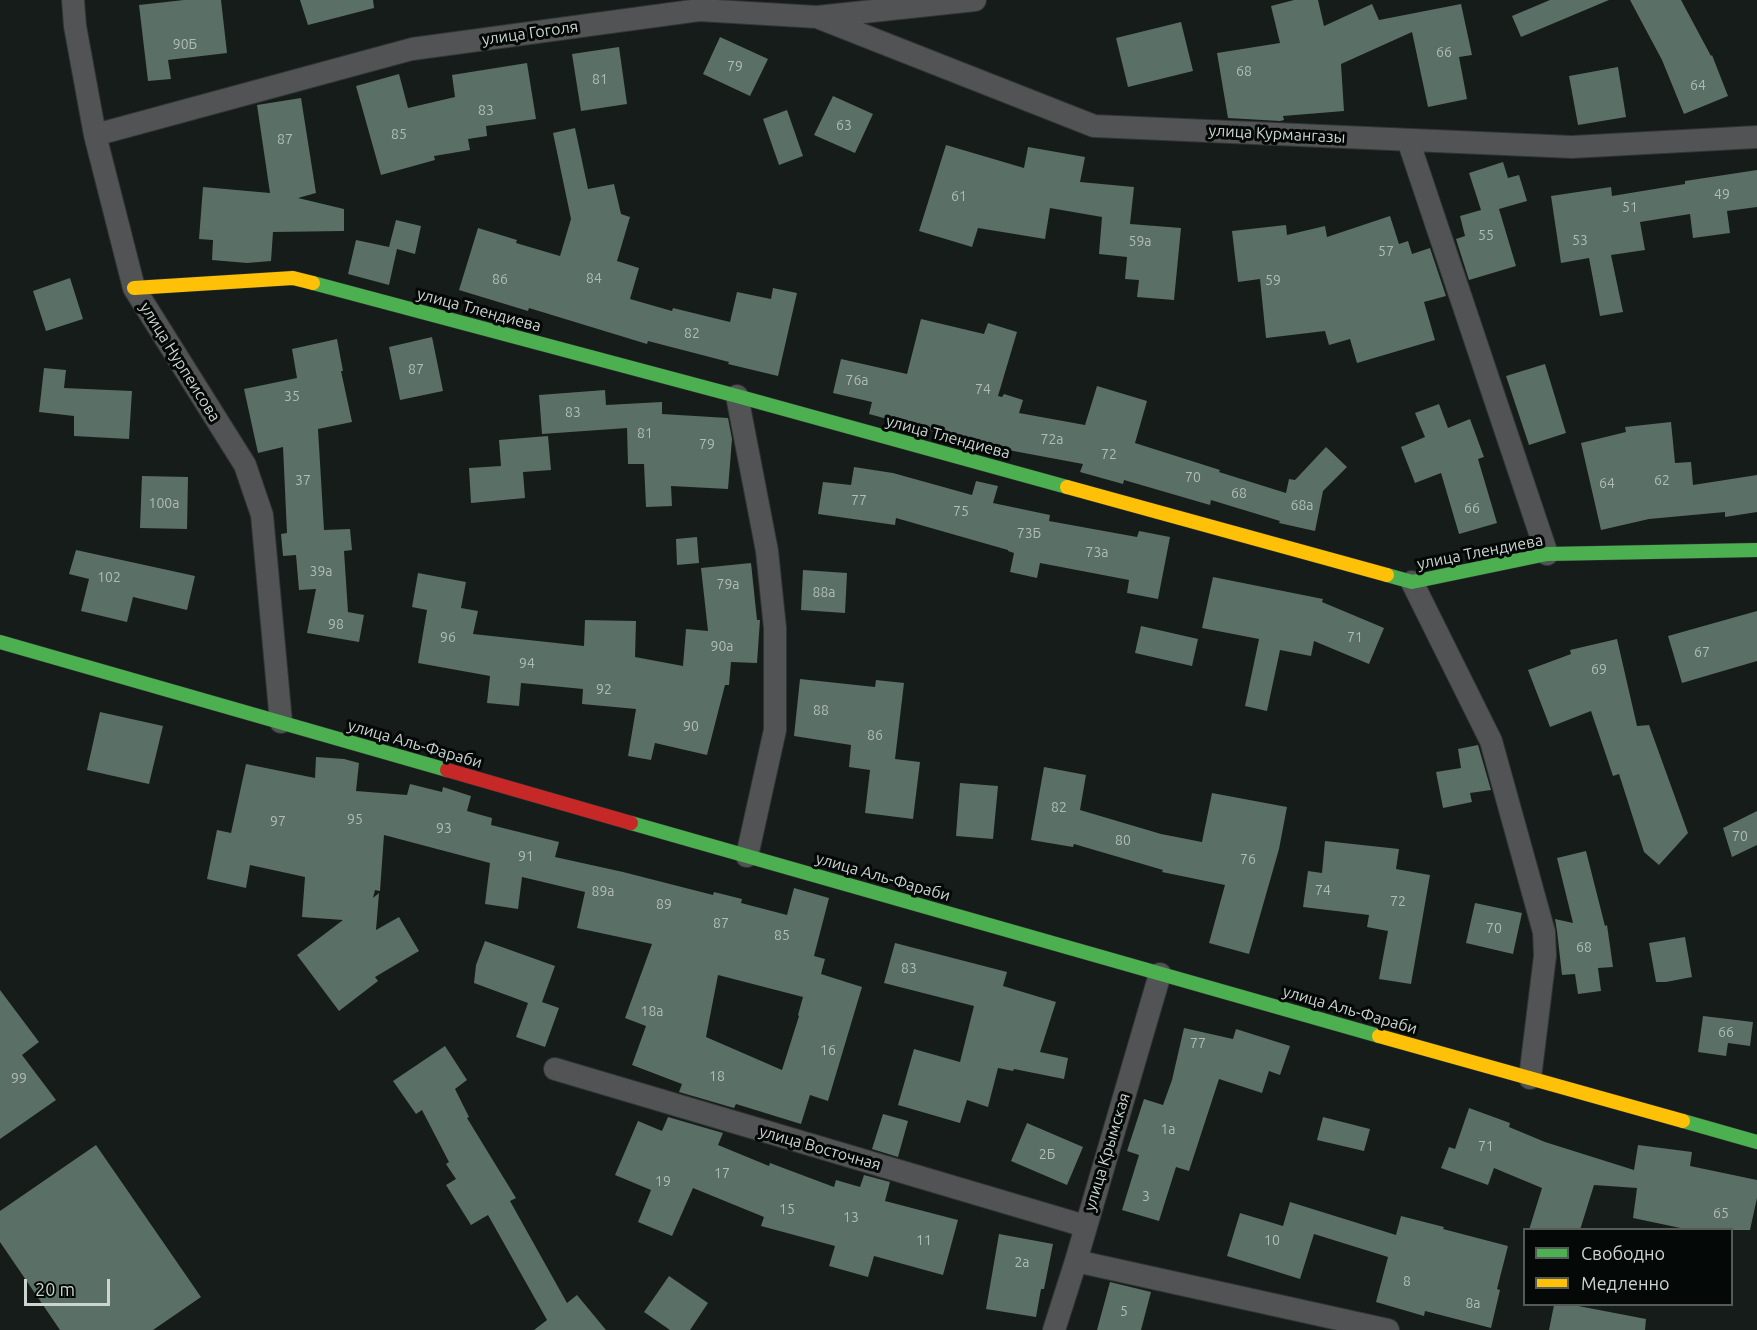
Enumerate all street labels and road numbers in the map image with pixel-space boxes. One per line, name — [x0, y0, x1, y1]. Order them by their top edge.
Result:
street label: улица Гоголя — [481, 17, 579, 49]
street label: улица Курмангазы — [1208, 121, 1346, 147]
street label: улица Тлендиева — [415, 284, 543, 336]
street label: улица Нурпеисова — [136, 299, 224, 425]
street label: улица Тлендиева — [884, 411, 1012, 463]
street label: улица Тлендиева — [1415, 530, 1545, 574]
street label: улица Аль-Фараби — [346, 716, 484, 772]
street label: улица Аль-Фараби — [814, 849, 952, 905]
street label: улица Аль-Фараби — [1281, 982, 1419, 1038]
street label: улица Крымская — [1080, 1091, 1134, 1213]
street label: улица Восточная — [757, 1121, 883, 1175]

